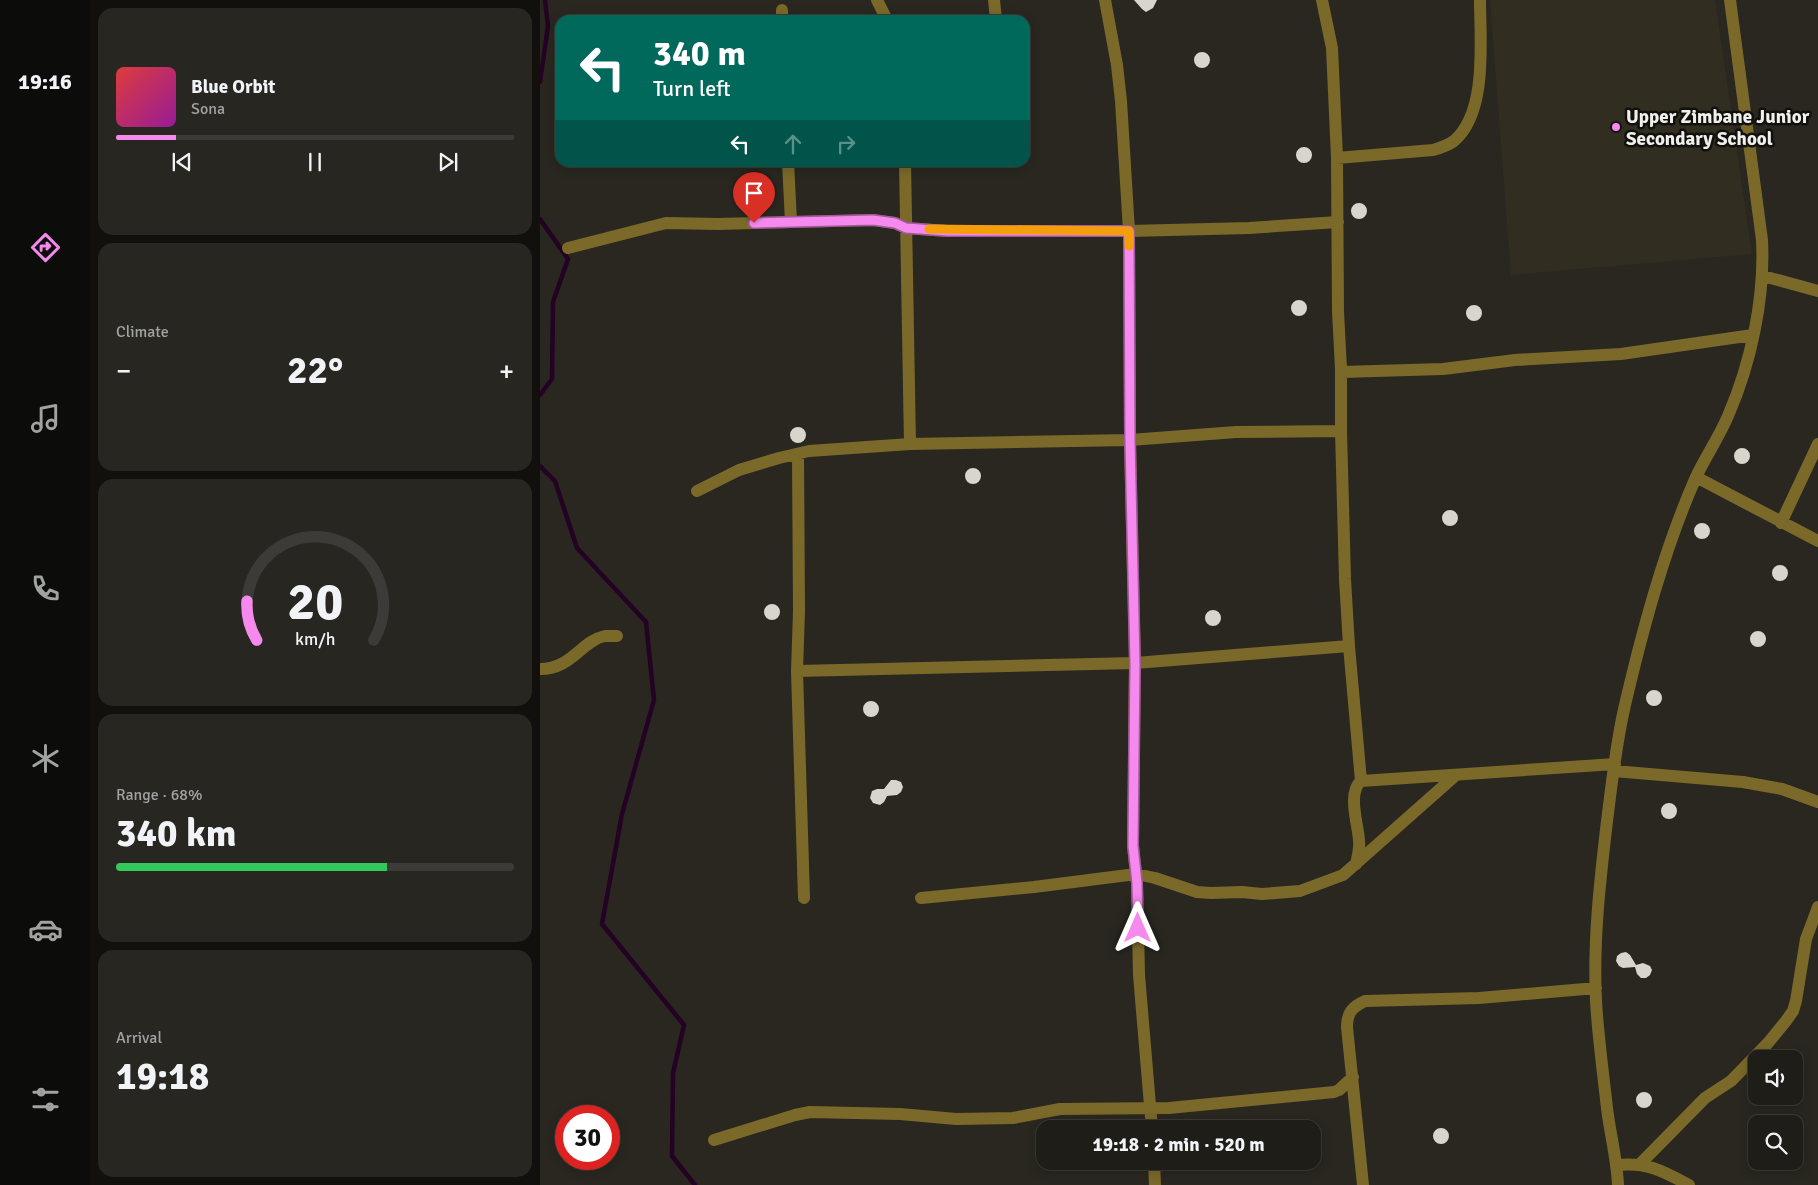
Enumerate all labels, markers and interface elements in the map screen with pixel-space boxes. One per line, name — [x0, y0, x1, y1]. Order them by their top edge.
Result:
text: 340 m — [653, 32, 746, 75]
icon: left — [570, 35, 635, 100]
text: 19:16 — [18, 68, 72, 95]
text: Blue Orbit — [191, 75, 275, 99]
text: Turn left — [653, 75, 731, 102]
text: Sona — [191, 99, 225, 119]
place label: Upper Zimbane Junior Secondary School — [1626, 105, 1810, 151]
marker: Upper Zimbane Junior Secondary School — [1610, 121, 1622, 133]
icon: left — [726, 130, 754, 158]
icon: ahead — [779, 130, 807, 158]
icon: right — [832, 130, 860, 158]
icon: previous — [168, 148, 196, 176]
icon: pause — [301, 148, 329, 176]
icon: next — [434, 148, 462, 176]
pin — [733, 172, 775, 223]
icon: arrive — [740, 179, 768, 207]
icon: directions — [28, 230, 63, 265]
text: Climate — [116, 322, 169, 342]
text: 22° — [287, 347, 343, 394]
text: − — [116, 354, 131, 388]
text: + — [499, 354, 514, 388]
icon: music — [28, 401, 63, 436]
text: 20 — [287, 570, 343, 634]
icon: phone — [28, 571, 63, 606]
text: km/h — [295, 628, 335, 650]
icon: climate — [28, 741, 63, 776]
text: Range · 68% — [116, 785, 202, 805]
text: 340 km — [116, 810, 237, 857]
position arrow — [1111, 901, 1163, 953]
icon: car — [28, 912, 63, 947]
text: Arrival — [116, 1028, 162, 1048]
map controls — [1748, 1050, 1803, 1170]
button: sound — [1748, 1050, 1803, 1105]
text: 19:18 — [116, 1053, 209, 1100]
icon: filters — [28, 1082, 63, 1117]
speed limit sign: 30 — [555, 1105, 620, 1170]
button: search — [1748, 1115, 1803, 1170]
text: 19:18 · 2 min · 520 m — [1092, 1133, 1265, 1157]

